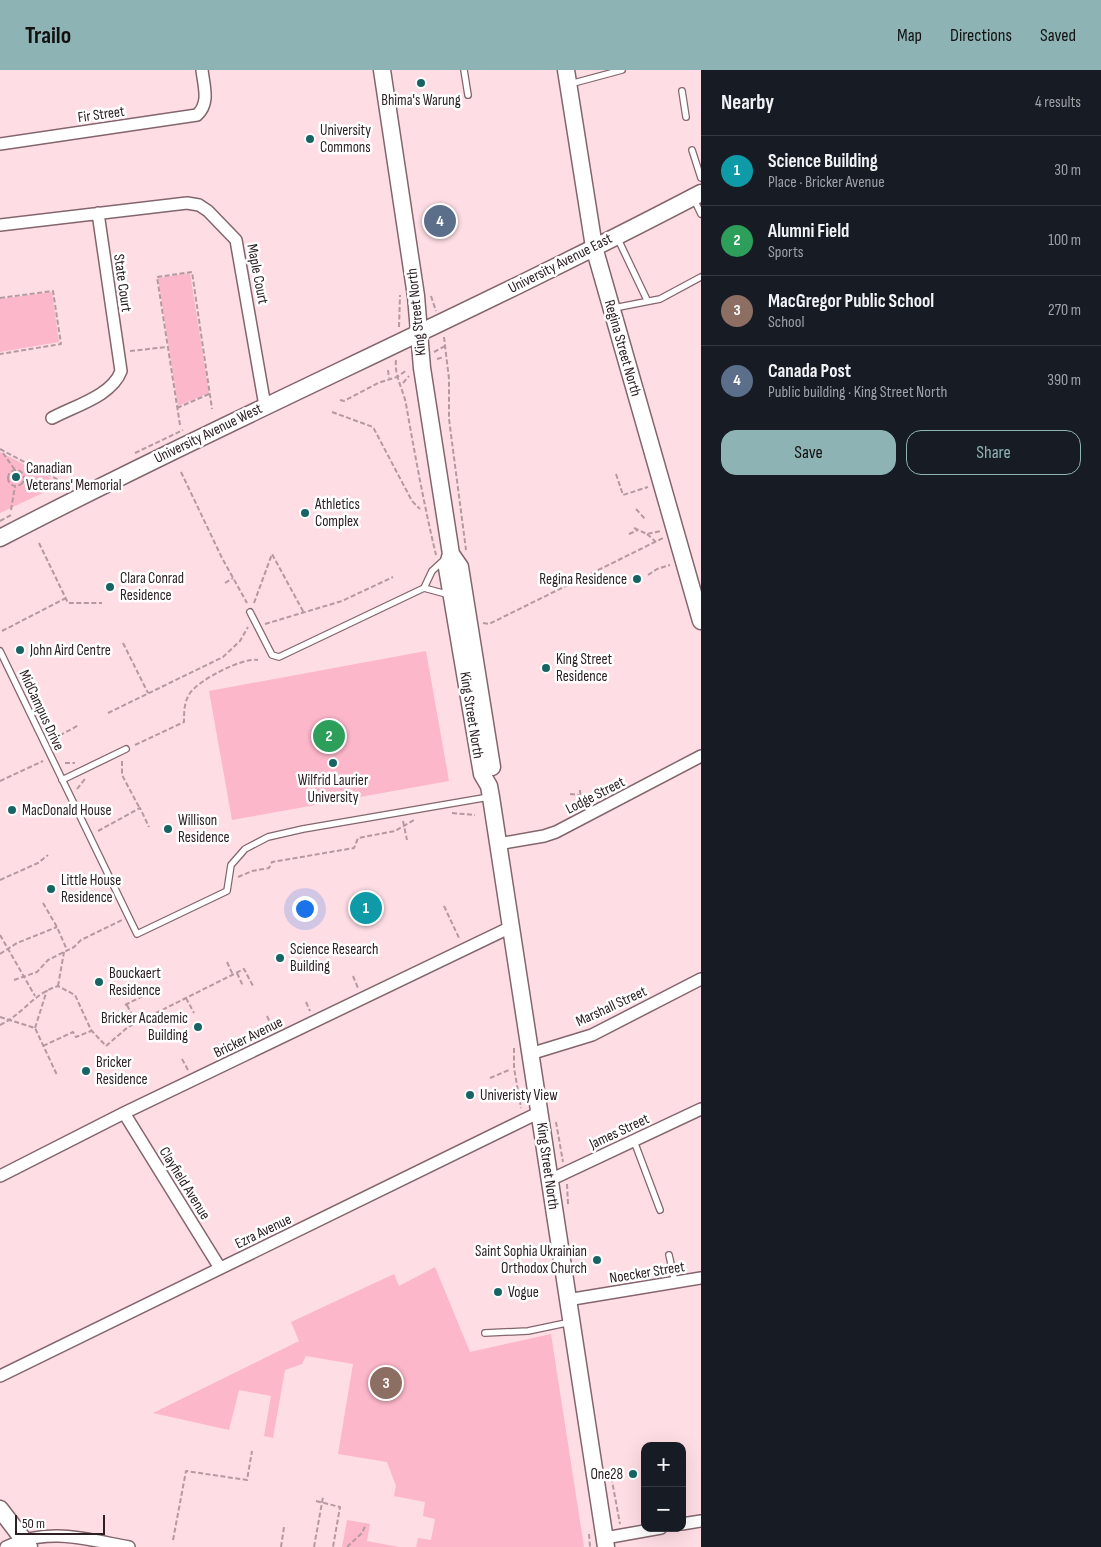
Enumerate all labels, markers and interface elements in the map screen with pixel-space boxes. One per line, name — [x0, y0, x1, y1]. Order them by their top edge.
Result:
text: Trailo — [25, 21, 71, 50]
text: Map — [897, 25, 922, 46]
text: Directions — [950, 25, 1012, 46]
text: Saved — [1040, 25, 1076, 46]
marker: Bhima's Warung — [415, 77, 427, 89]
text: Nearby — [721, 90, 774, 115]
place label: Bhima's Warung — [381, 91, 461, 110]
text: 4 results — [1035, 93, 1081, 112]
street label: Fir Street — [76, 102, 126, 127]
place label: University Commons — [320, 121, 371, 157]
marker: University Commons — [304, 133, 316, 145]
text: Science Building — [768, 150, 878, 173]
text: 1 — [734, 161, 740, 180]
text: 30 m — [1054, 161, 1081, 180]
text: Place · Bricker Avenue — [768, 173, 885, 192]
pin: 4 — [424, 202, 456, 240]
text: Alumni Field — [768, 220, 849, 243]
street label: University Avenue East — [505, 229, 616, 298]
text: 2 — [733, 231, 741, 250]
text: 100 m — [1048, 231, 1081, 250]
street label: Maple Court — [242, 242, 273, 306]
text: Sports — [768, 243, 803, 262]
street label: State Court — [109, 253, 136, 314]
street label: King Street North — [402, 267, 431, 357]
text: MacGregor Public School — [768, 290, 934, 313]
street label: Regina Street North — [600, 298, 645, 399]
text: 3 — [733, 301, 741, 320]
text: 270 m — [1048, 301, 1081, 320]
text: School — [768, 313, 804, 332]
text: Canada Post — [768, 360, 851, 383]
text: 4 — [733, 371, 741, 390]
text: 390 m — [1047, 371, 1081, 390]
text: Public building · King Street North — [768, 383, 947, 402]
street label: University Avenue West — [151, 399, 266, 468]
button: Save — [721, 430, 896, 475]
button: Share — [906, 430, 1081, 475]
place label: Canadian Veterans' Memorial — [26, 459, 122, 495]
marker: Canadian Veterans' Memorial — [10, 471, 22, 483]
place label: Athletics Complex — [314, 495, 360, 531]
marker: Athletics Complex — [299, 507, 311, 519]
place label: Clara Conrad Residence — [120, 569, 184, 605]
place label: Regina Residence — [539, 570, 627, 589]
marker: Regina Residence — [631, 573, 643, 585]
marker: Clara Conrad Residence — [104, 581, 116, 593]
place label: John Aird Centre — [29, 641, 111, 660]
marker: John Aird Centre — [14, 644, 26, 656]
place label: King Street Residence — [556, 650, 612, 686]
marker: King Street Residence — [540, 662, 552, 674]
street label: MidCampus Drive — [15, 667, 69, 754]
street label: King Street North — [455, 670, 488, 760]
pin: 2 — [313, 717, 345, 755]
marker: Wilfrid Laurier University — [327, 757, 339, 769]
place label: Wilfrid Laurier University — [298, 771, 369, 807]
street label: Lodge Street — [562, 772, 628, 818]
place label: MacDonald House — [22, 801, 111, 820]
marker: MacDonald House — [6, 804, 18, 816]
place label: Willison Residence — [178, 811, 230, 847]
marker: Willison Residence — [162, 823, 174, 835]
place label: Little House Residence — [61, 871, 121, 907]
marker: Little House Residence — [45, 883, 57, 895]
pin: 1 — [350, 889, 382, 927]
your location — [292, 896, 318, 922]
place label: Science Research Building — [290, 940, 378, 976]
marker: Science Research Building — [274, 952, 286, 964]
place label: Bouckaert Residence — [109, 964, 161, 1000]
marker: Bouckaert Residence — [93, 976, 105, 988]
street label: Marshall Street — [573, 982, 650, 1031]
place label: Bricker Academic Building — [101, 1009, 188, 1045]
street label: Bricker Avenue — [211, 1013, 286, 1062]
marker: Bricker Academic Building — [192, 1021, 204, 1033]
place label: Bricker Residence — [96, 1053, 148, 1089]
marker: Bricker Residence — [80, 1065, 92, 1077]
place label: Univeristy View — [480, 1086, 558, 1105]
marker: Univeristy View — [464, 1089, 476, 1101]
street label: James Street — [585, 1109, 653, 1154]
street label: King Street North — [532, 1121, 563, 1211]
street label: Clayfield Avenue — [155, 1143, 214, 1223]
street label: Ezra Avenue — [232, 1210, 295, 1253]
place label: Saint Sophia Ukrainian Orthodox Church — [475, 1242, 587, 1278]
marker: Saint Sophia Ukrainian Orthodox Church — [591, 1254, 603, 1266]
street label: Noecker Street — [608, 1257, 686, 1288]
place label: Vogue — [508, 1283, 539, 1302]
marker: Vogue — [492, 1286, 504, 1298]
pin: 3 — [370, 1364, 402, 1402]
map controls — [641, 1442, 686, 1532]
button: + — [641, 1442, 686, 1487]
place label: One28 — [590, 1465, 623, 1484]
marker: One28 — [627, 1468, 639, 1480]
button: − — [641, 1487, 686, 1532]
scale bar — [15, 1512, 105, 1535]
text: 50 m — [22, 1515, 45, 1532]

